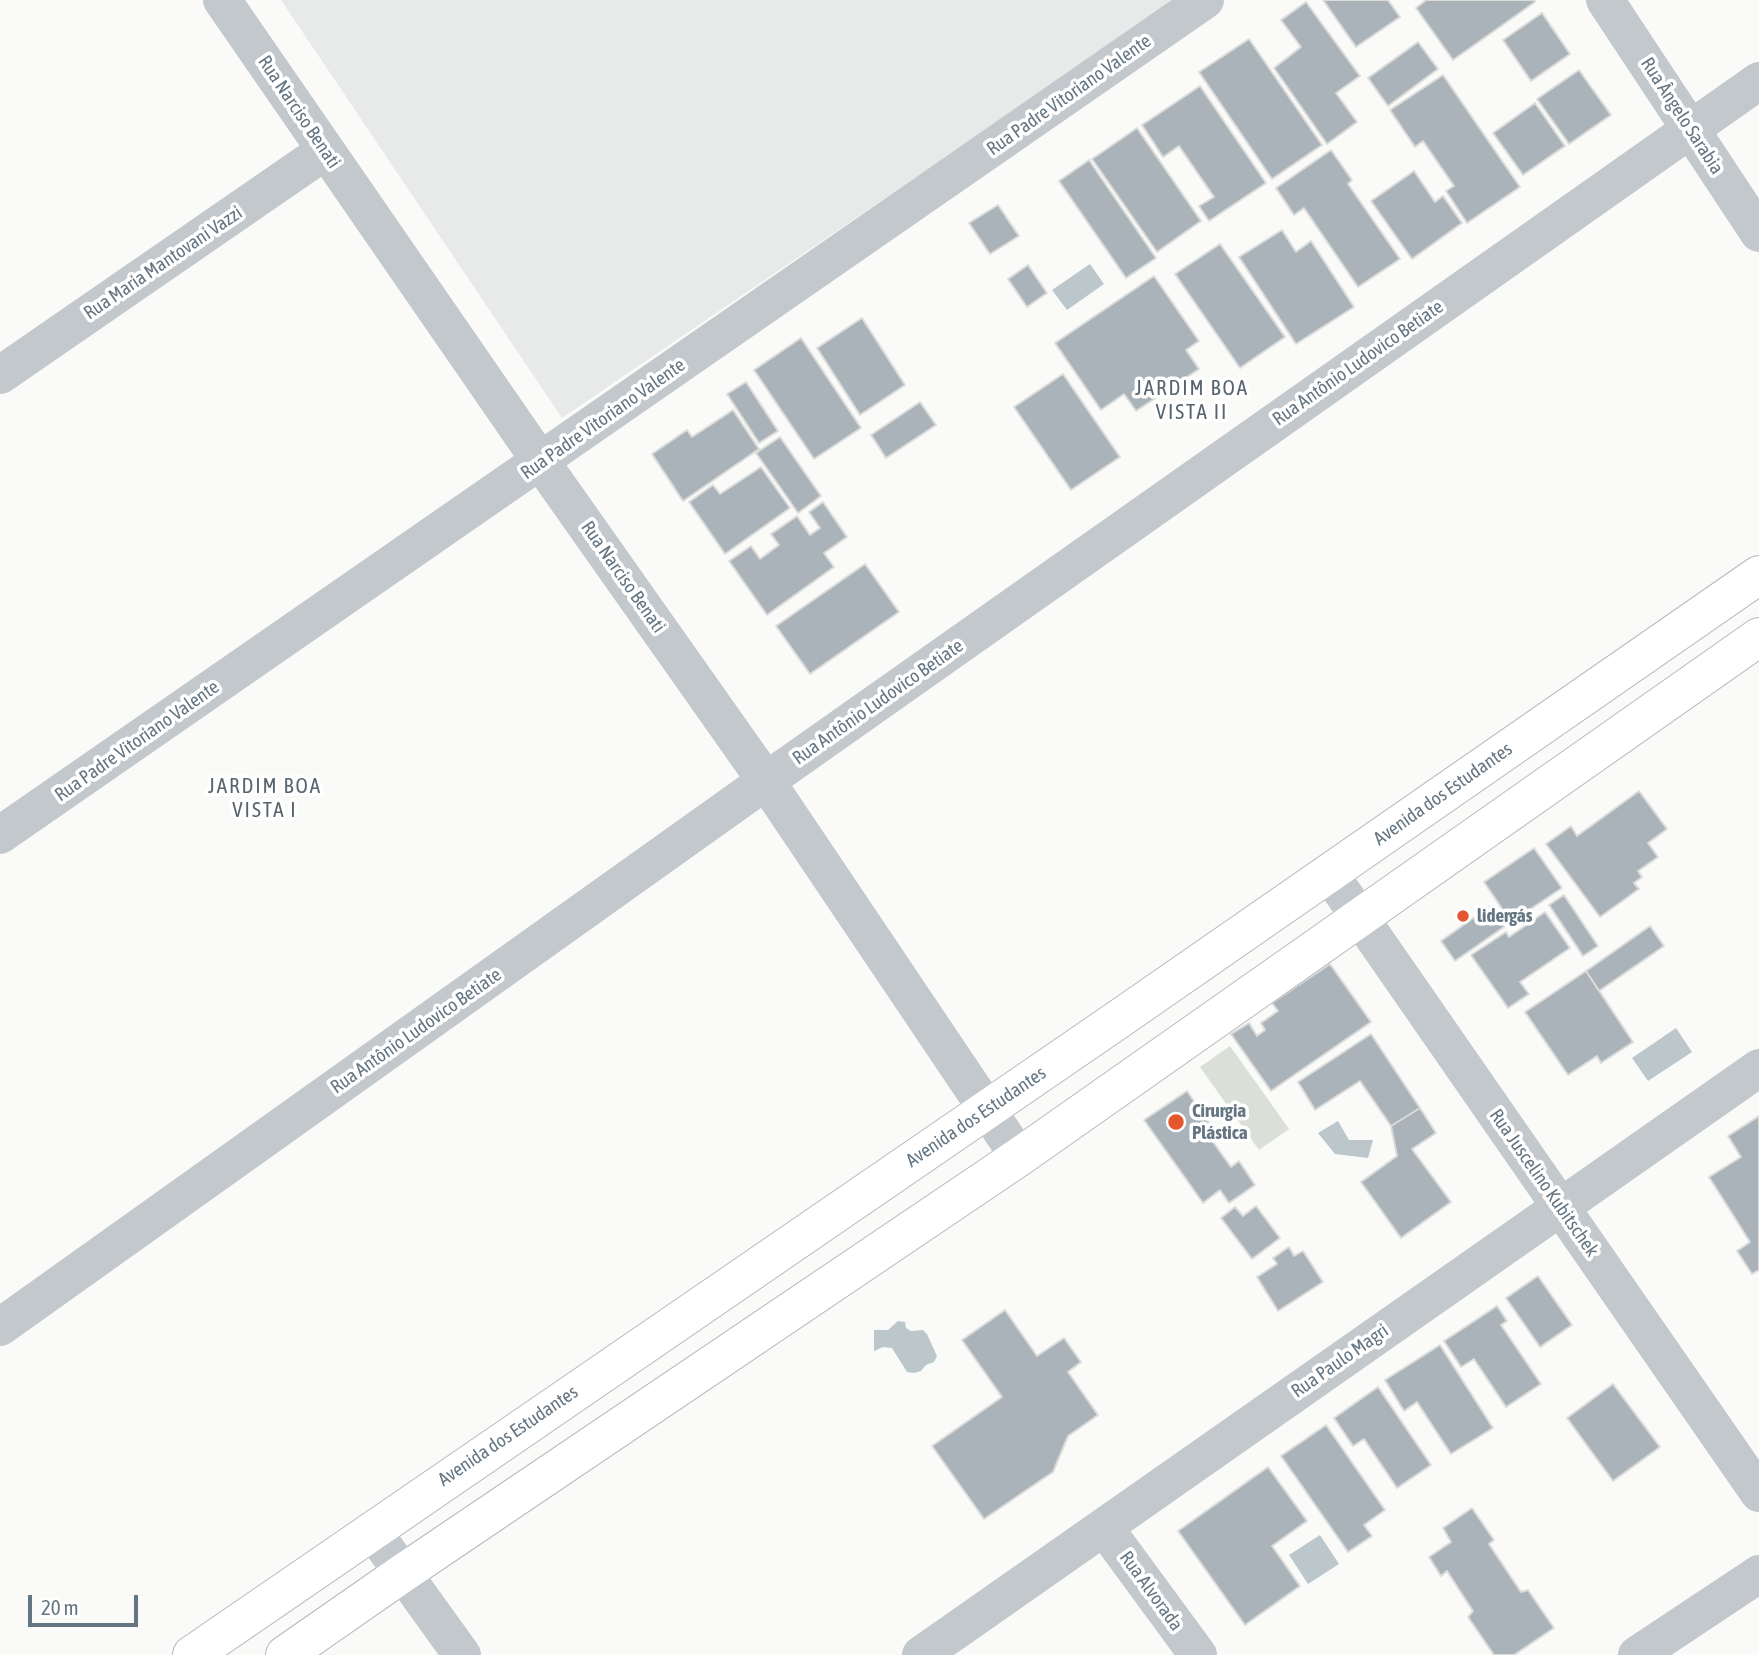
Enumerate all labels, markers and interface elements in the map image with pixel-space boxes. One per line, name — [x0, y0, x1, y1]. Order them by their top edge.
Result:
street label: Rua Padre Vitoriano Valente — [982, 30, 1156, 160]
street label: Rua Narciso Benati — [253, 51, 345, 173]
street label: Rua Ângelo Sarabia — [1636, 53, 1728, 179]
street label: Rua Maria Mantovani Vazzi — [79, 201, 247, 325]
street label: Rua Antônio Ludovico Betiate — [1268, 295, 1448, 431]
street label: Rua Padre Vitoriano Valente — [516, 354, 690, 484]
district label: JARDIM BOA VISTA II — [1136, 375, 1248, 425]
street label: Rua Narciso Benati — [576, 517, 670, 637]
street label: Rua Antônio Ludovico Betiate — [788, 634, 968, 770]
street label: Rua Padre Vitoriano Valente — [50, 676, 224, 806]
street label: Avenida dos Estudantes — [1369, 738, 1517, 850]
district label: JARDIM BOA VISTA I — [209, 773, 321, 823]
place label: lidergás — [1477, 905, 1532, 927]
marker: lidergás — [1455, 908, 1471, 924]
street label: Rua Antônio Ludovico Betiate — [326, 963, 506, 1099]
street label: Avenida dos Estudantes — [902, 1062, 1050, 1172]
place label: Cirurgia Plástica — [1192, 1100, 1248, 1144]
street label: Rua Juscelino Kubitschek — [1484, 1105, 1604, 1261]
marker: Cirurgia Plástica — [1166, 1112, 1186, 1132]
street label: Rua Paulo Magri — [1287, 1319, 1393, 1403]
street label: Avenida dos Estudantes — [434, 1381, 582, 1491]
street label: Rua Alvorada — [1115, 1547, 1187, 1635]
scale bar — [32, 1582, 142, 1626]
text: 20 m — [41, 1595, 79, 1619]

